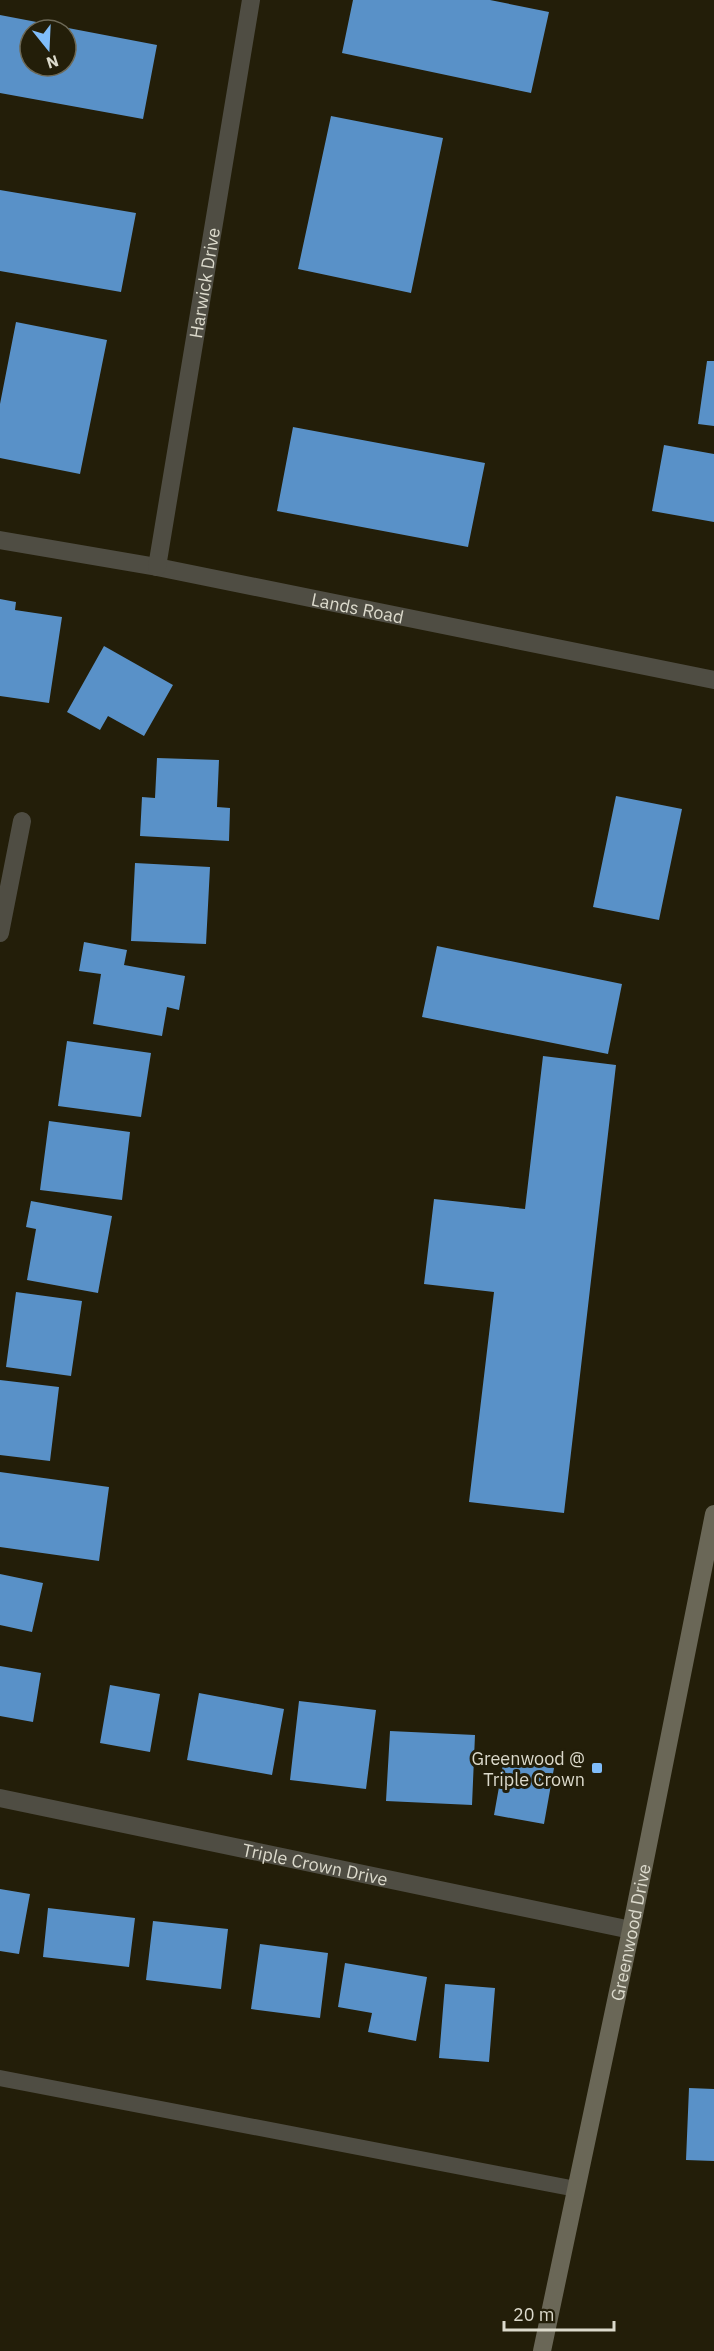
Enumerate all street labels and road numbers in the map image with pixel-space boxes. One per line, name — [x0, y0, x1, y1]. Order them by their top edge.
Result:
street label: Harwick Drive — [184, 226, 225, 340]
street label: Lands Road — [309, 587, 406, 628]
street label: Triple Crown Drive — [240, 1838, 390, 1890]
street label: Greenwood Drive — [605, 1862, 655, 2003]

